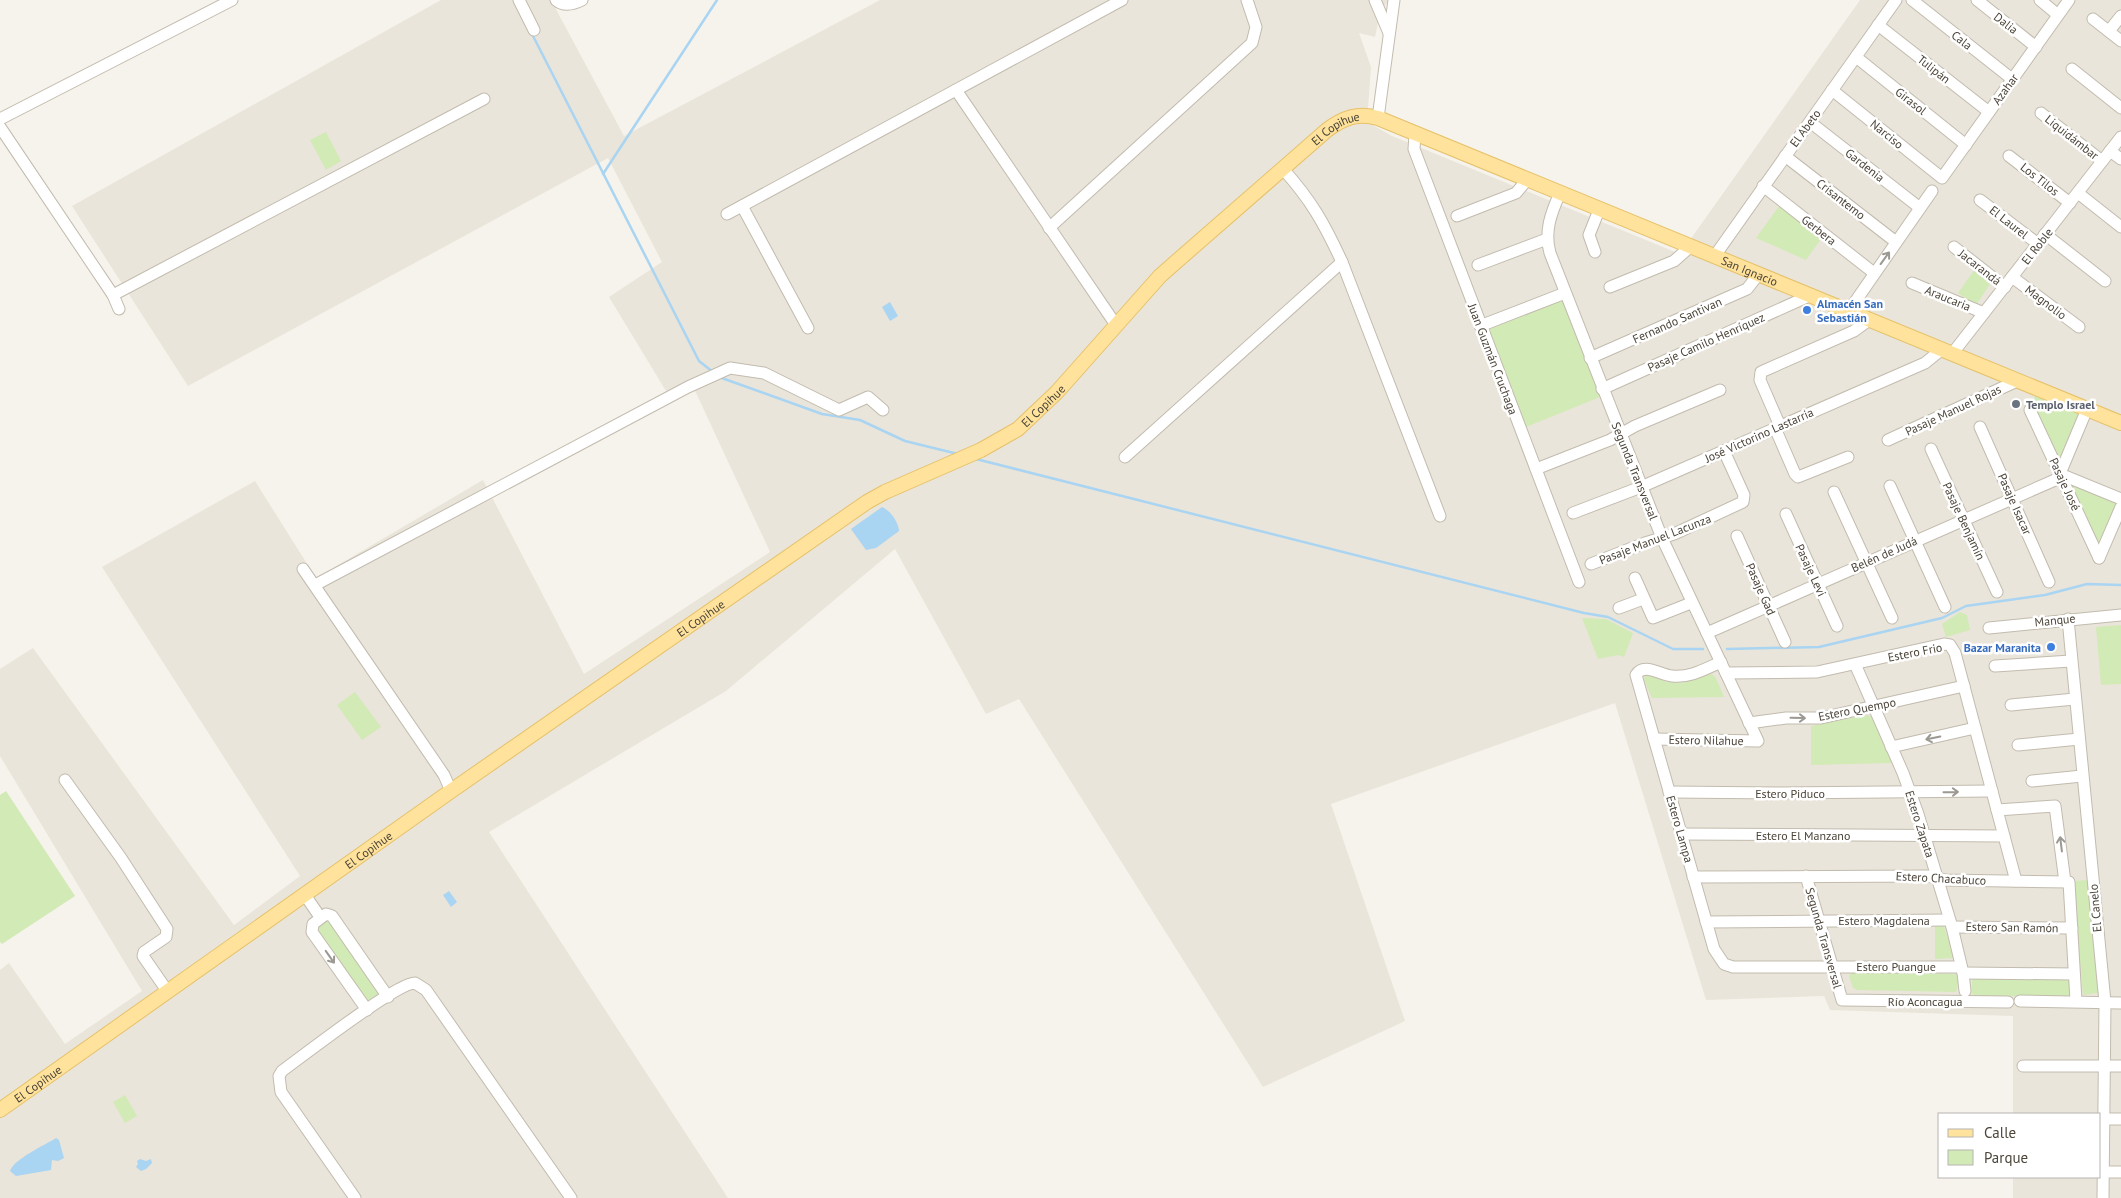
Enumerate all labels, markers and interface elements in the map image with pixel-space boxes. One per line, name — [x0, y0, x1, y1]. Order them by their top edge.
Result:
street label: Dalia — [1991, 9, 2021, 37]
street label: Cala — [1949, 27, 1975, 53]
street label: Tulipán — [1915, 52, 1953, 86]
street label: Azahar — [1989, 71, 2021, 107]
street label: Girasol — [1892, 84, 1930, 118]
street label: El Abeto — [1786, 106, 1824, 150]
street label: El Copihue — [1308, 108, 1360, 148]
street label: Liquidámbar — [2042, 111, 2102, 163]
street label: Narciso — [1867, 116, 1907, 152]
street label: Gardenia — [1842, 145, 1888, 185]
street label: Los Tilos — [2018, 159, 2062, 199]
street label: Crisantemo — [1814, 175, 1868, 223]
street label: El Laurel — [1987, 202, 2032, 242]
street label: Gerbera — [1799, 212, 1839, 248]
street label: El Roble — [2018, 225, 2056, 267]
street label: Jacarandá — [1955, 245, 2004, 288]
one-way arrow — [1880, 251, 1890, 265]
street label: San Ignacio — [1719, 252, 1780, 289]
street label: Araucaria — [1923, 282, 1973, 314]
street label: Magnolio — [2022, 282, 2070, 322]
street label: Fernando Santivan — [1630, 294, 1724, 346]
place label: Almacén San Sebastián — [1817, 296, 1883, 325]
street label: Juan Guzmán Cruchaga — [1465, 300, 1521, 417]
marker: Almacén San Sebastián — [1801, 304, 1813, 316]
street label: Pasaje Camilo Henríquez — [1645, 309, 1767, 375]
street label: El Copihue — [1018, 381, 1068, 430]
street label: Pasaje Manuel Rojas — [1903, 381, 2003, 439]
place label: Templo Israel — [2026, 397, 2095, 412]
marker: Templo Israel — [2010, 398, 2022, 410]
street label: José Victorino Lastarria — [1701, 404, 1816, 466]
street label: Segunda Transversal — [1608, 420, 1662, 523]
street label: Pasaje José — [2046, 455, 2084, 513]
street label: Pasaje Isacar — [1995, 471, 2035, 537]
street label: Pasaje Benjamín — [1939, 480, 1989, 562]
street label: Pasaje Manuel Lacunza — [1597, 511, 1713, 567]
street label: Belén de Judá — [1849, 533, 1919, 575]
street label: Pasaje Levi — [1792, 541, 1830, 599]
street label: Pasaje Gad — [1743, 561, 1779, 617]
street label: El Copihue — [673, 596, 727, 640]
street label: Manque — [2034, 610, 2076, 630]
street label: Estero Frio — [1886, 639, 1944, 665]
place label: Bazar Maranita — [1964, 640, 2041, 655]
marker: Bazar Maranita — [2045, 641, 2057, 653]
street label: Estero Quempo — [1817, 694, 1897, 724]
one-way arrow — [1789, 713, 1805, 723]
street label: Estero Nilahue — [1668, 732, 1744, 748]
one-way arrow — [1926, 733, 1942, 743]
street label: Estero Piduco — [1755, 786, 1825, 801]
one-way arrow — [1943, 787, 1959, 797]
street label: Estero Zapata — [1902, 789, 1938, 859]
street label: Estero Lampa — [1663, 794, 1697, 864]
street label: El Copihue — [341, 828, 395, 872]
street label: Estero El Manzano — [1756, 828, 1850, 843]
one-way arrow — [2056, 836, 2066, 852]
street label: Estero Chacabuco — [1895, 868, 1987, 888]
street label: El Canelo — [2085, 883, 2105, 933]
street label: Segunda Transversal — [1802, 886, 1846, 991]
street label: Estero Magdalena — [1838, 913, 1930, 928]
street label: Estero San Ramón — [1965, 919, 2059, 935]
one-way arrow — [325, 950, 335, 964]
street label: Estero Puangue — [1856, 959, 1936, 974]
street label: Río Aconcagua — [1888, 994, 1962, 1009]
street label: El Copihue — [11, 1061, 64, 1105]
legend — [1938, 1113, 2101, 1178]
text: Calle — [1984, 1123, 2016, 1142]
text: Parque — [1984, 1148, 2028, 1167]

